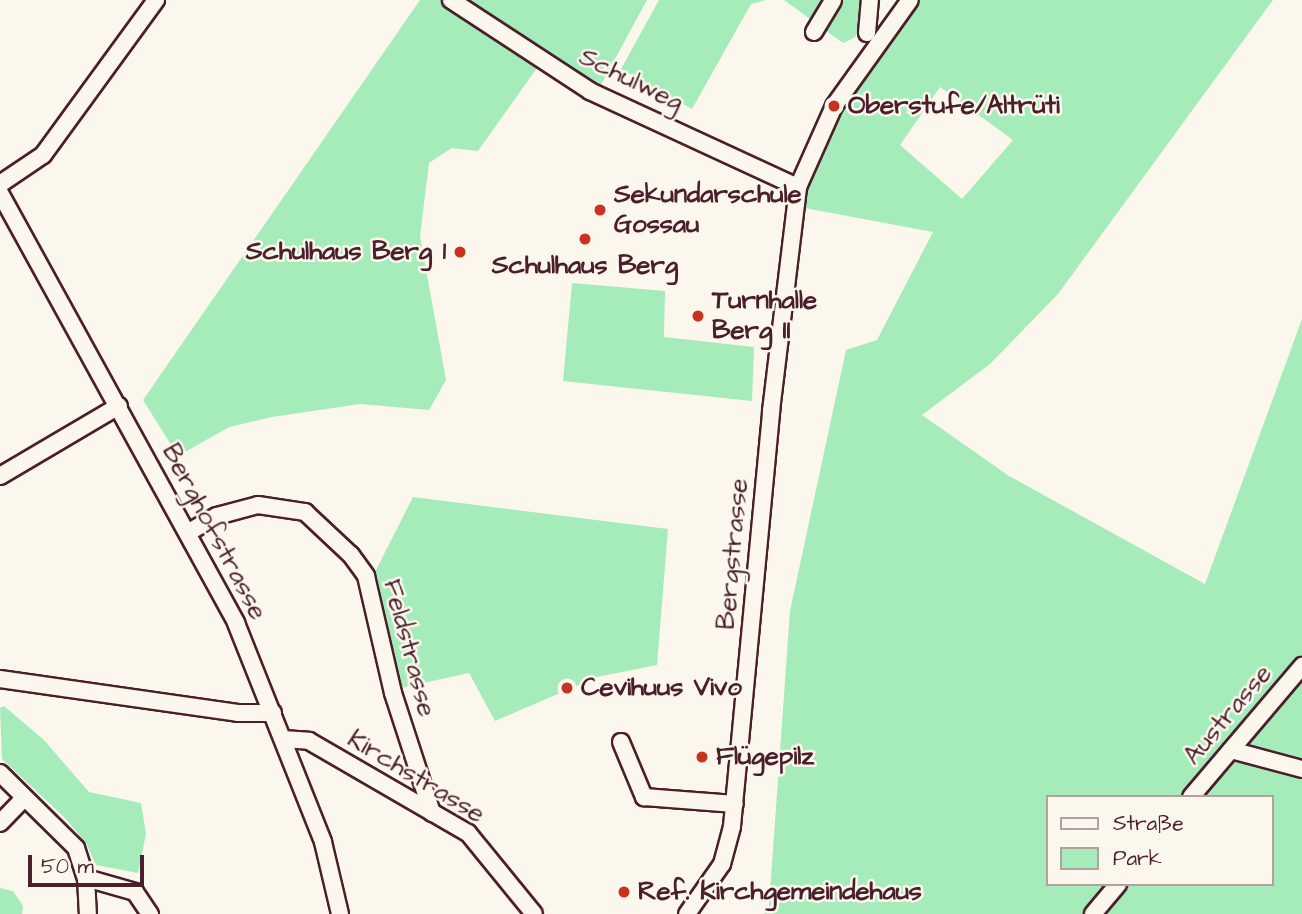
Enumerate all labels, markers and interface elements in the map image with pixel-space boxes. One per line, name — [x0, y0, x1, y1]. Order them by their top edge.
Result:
street label: Schulweg — [574, 41, 688, 119]
place label: Oberstufe/Altrüti — [848, 90, 1060, 122]
marker: Oberstufe/Altrüti — [826, 98, 842, 114]
place label: Sekundarschule Gossau — [614, 179, 802, 241]
marker: Sekundarschule Gossau — [592, 202, 608, 218]
marker: Schulhaus Berg — [577, 231, 593, 247]
place label: Schulhaus Berg 1 — [246, 236, 446, 268]
marker: Schulhaus Berg 1 — [452, 244, 468, 260]
place label: Schulhaus Berg — [492, 250, 678, 282]
place label: Turnhalle Berg II — [712, 285, 817, 346]
marker: Turnhalle Berg II — [690, 308, 706, 324]
street label: Berghofstrasse — [155, 439, 273, 625]
street label: Bergstrasse — [711, 477, 755, 631]
street label: Feldstrasse — [376, 576, 442, 720]
street label: Austrasse — [1177, 659, 1279, 771]
place label: Cevihuus Vivo — [581, 672, 742, 704]
marker: Cevihuus Vivo — [559, 680, 575, 696]
street label: Kirchstrasse — [342, 724, 490, 830]
place label: Flügepilz — [716, 741, 814, 773]
marker: Flügepilz — [694, 749, 710, 765]
legend — [1046, 795, 1274, 886]
text: Straße — [1113, 809, 1184, 838]
scale bar — [32, 841, 147, 885]
text: Park — [1113, 844, 1162, 873]
text: 50 m — [41, 852, 94, 881]
place label: Ref. Kirchgemeindehaus — [638, 876, 922, 908]
marker: Ref. Kirchgemeindehaus — [616, 884, 632, 900]

